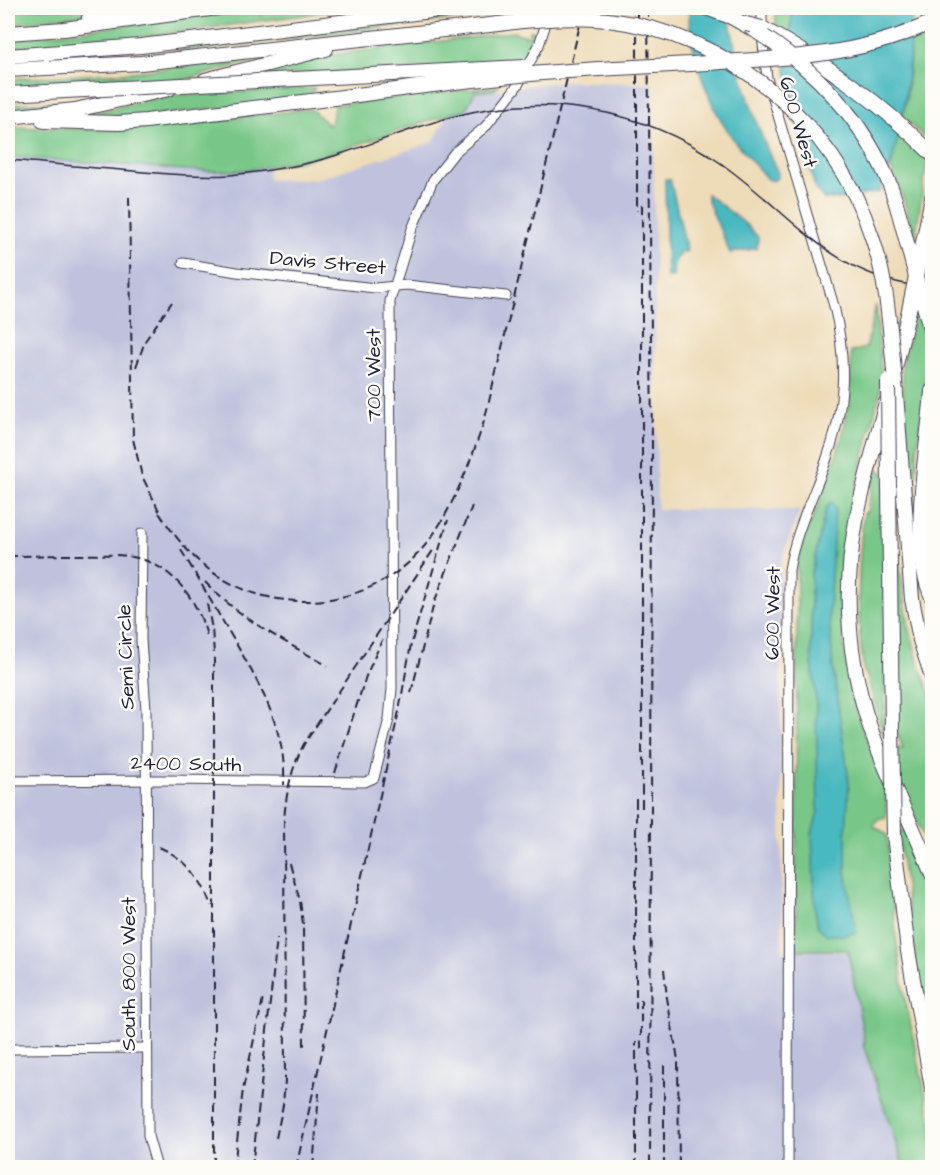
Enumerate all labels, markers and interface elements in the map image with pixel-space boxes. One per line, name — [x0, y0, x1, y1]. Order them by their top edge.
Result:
street label: 600 West — [772, 73, 824, 171]
street label: Davis Street — [269, 244, 387, 282]
street label: 700 West — [360, 328, 388, 422]
street label: 600 West — [758, 566, 788, 660]
street label: Semi Circle — [110, 604, 142, 710]
street label: 2400 South — [130, 749, 242, 779]
street label: South 800 West — [115, 897, 143, 1051]

